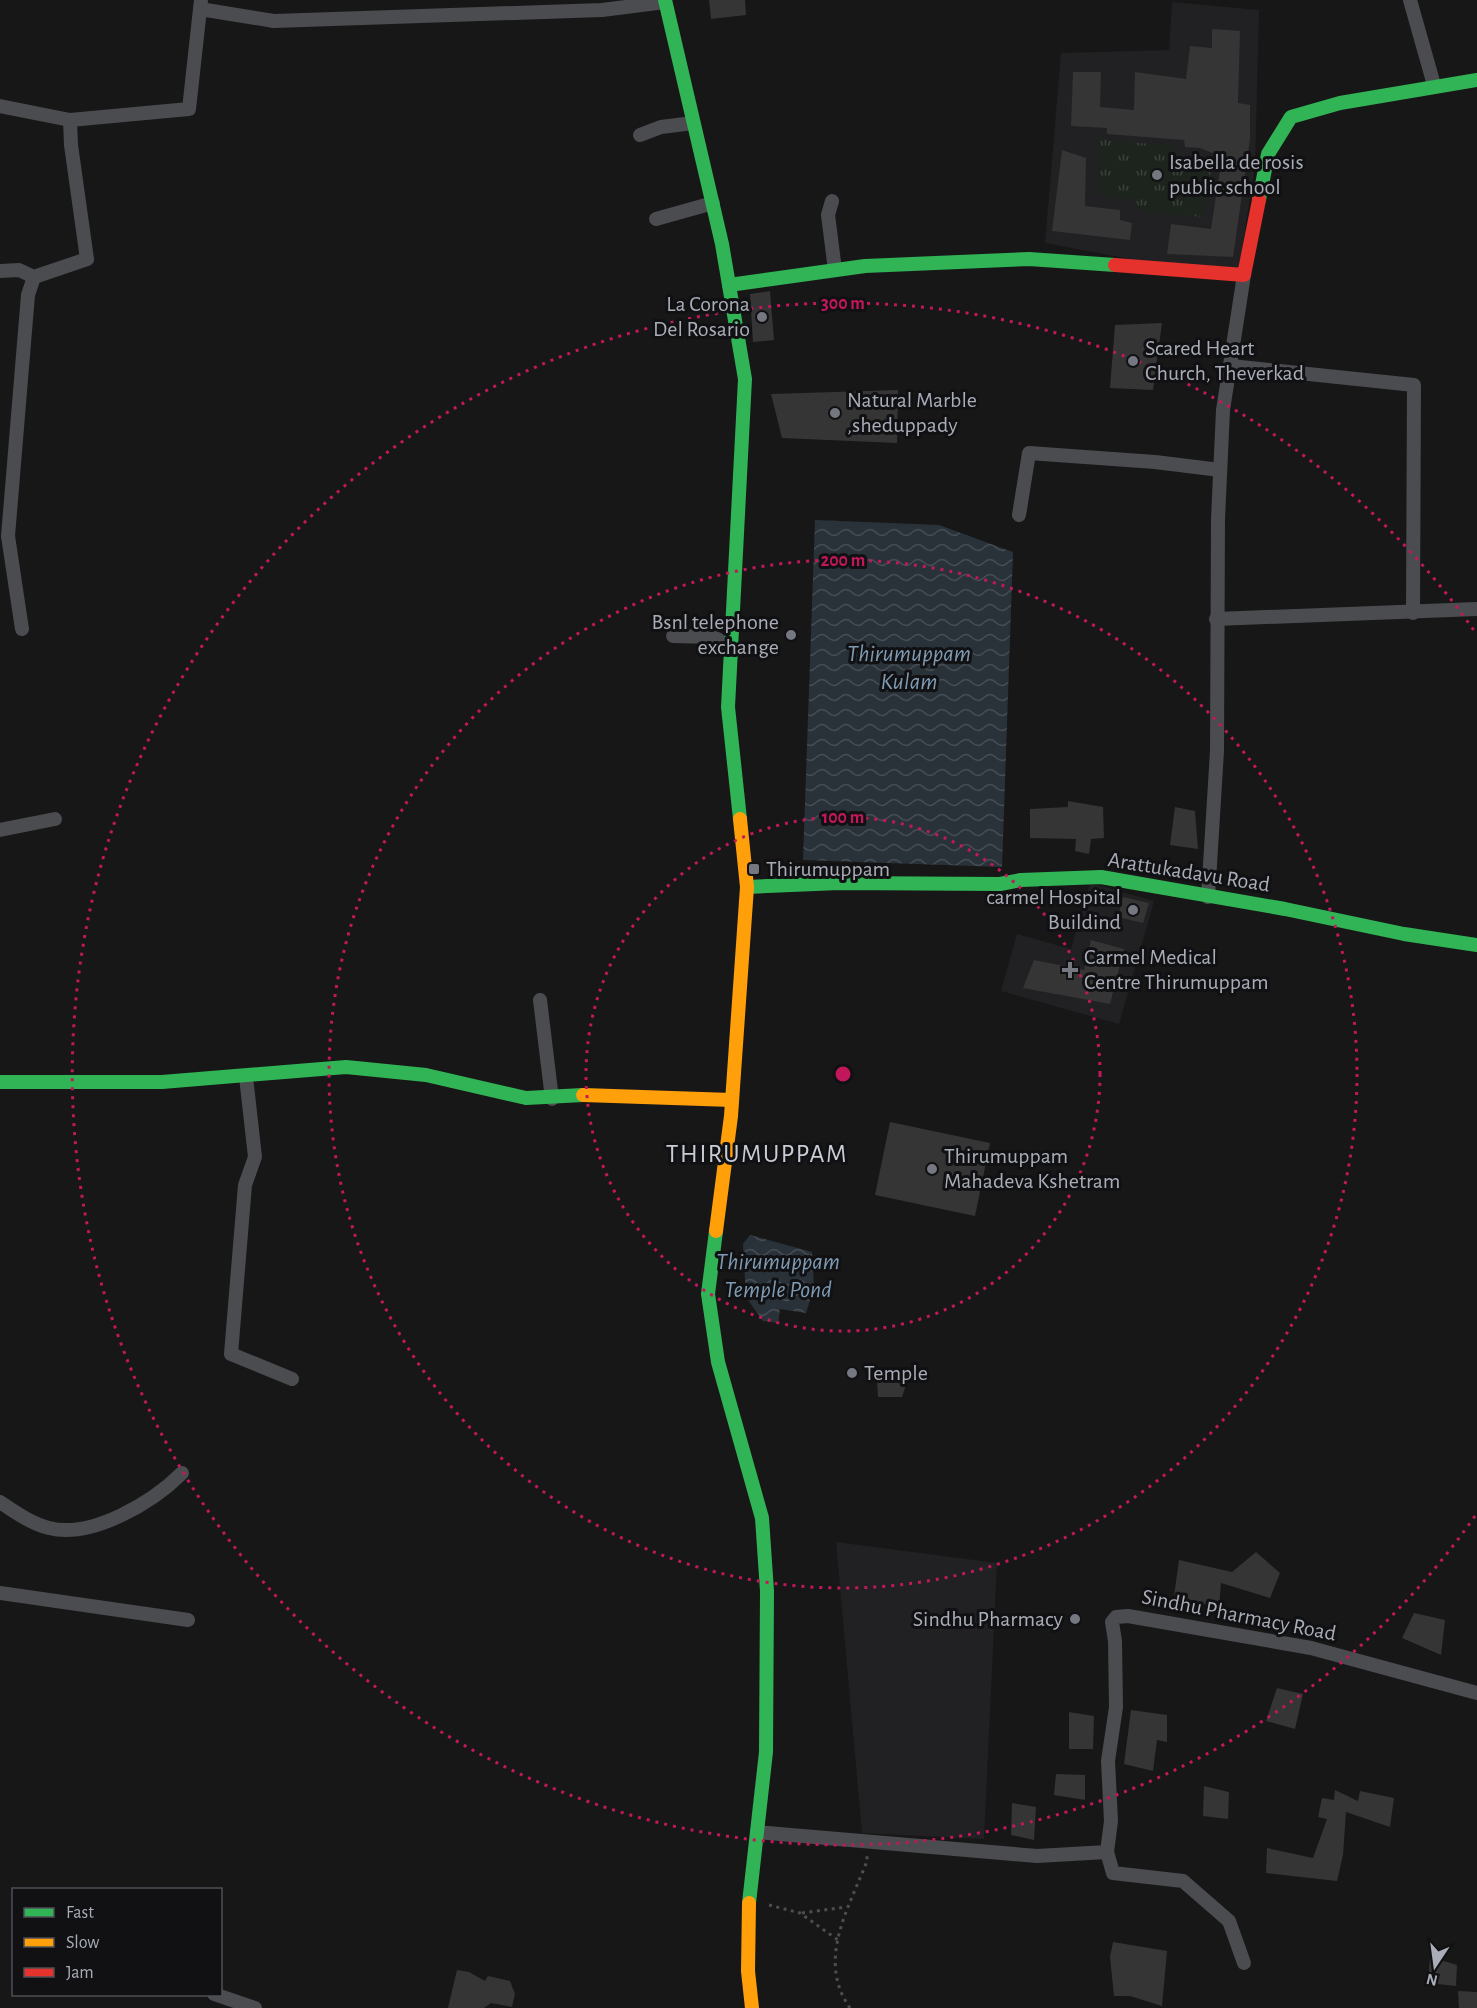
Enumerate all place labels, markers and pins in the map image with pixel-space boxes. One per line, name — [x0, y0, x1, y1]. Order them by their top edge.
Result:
place label: Isabella de rosis public school — [1169, 151, 1304, 198]
marker: Isabella de rosis public school — [1150, 168, 1164, 182]
place label: La Corona Del Rosario — [653, 293, 750, 340]
marker: La Corona Del Rosario — [755, 310, 769, 324]
place label: Scared Heart Church, Theverkad — [1145, 337, 1304, 384]
marker: Scared Heart Church, Theverkad — [1126, 354, 1140, 368]
place label: Natural Marble ,sheduppady — [847, 389, 977, 436]
marker: Natural Marble ,sheduppady — [828, 406, 842, 420]
place label: Bsnl telephone exchange — [651, 611, 779, 658]
marker: Bsnl telephone exchange — [784, 628, 798, 642]
place label: Thirumuppam — [766, 858, 890, 880]
marker: Thirumuppam — [747, 862, 761, 876]
place label: carmel Hospital Buildind — [986, 886, 1121, 933]
marker: carmel Hospital Buildind — [1126, 903, 1140, 917]
place label: Carmel Medical Centre Thirumuppam — [1084, 946, 1269, 993]
marker: Carmel Medical Centre Thirumuppam — [1061, 961, 1079, 979]
centre of rings — [833, 1064, 853, 1084]
place label: Thirumuppam Mahadeva Kshetram — [944, 1145, 1120, 1192]
marker: Thirumuppam Mahadeva Kshetram — [925, 1162, 939, 1176]
place label: Temple — [864, 1362, 928, 1384]
marker: Temple — [845, 1366, 859, 1380]
place label: Sindhu Pharmacy — [913, 1608, 1064, 1630]
marker: Sindhu Pharmacy — [1068, 1612, 1082, 1626]

